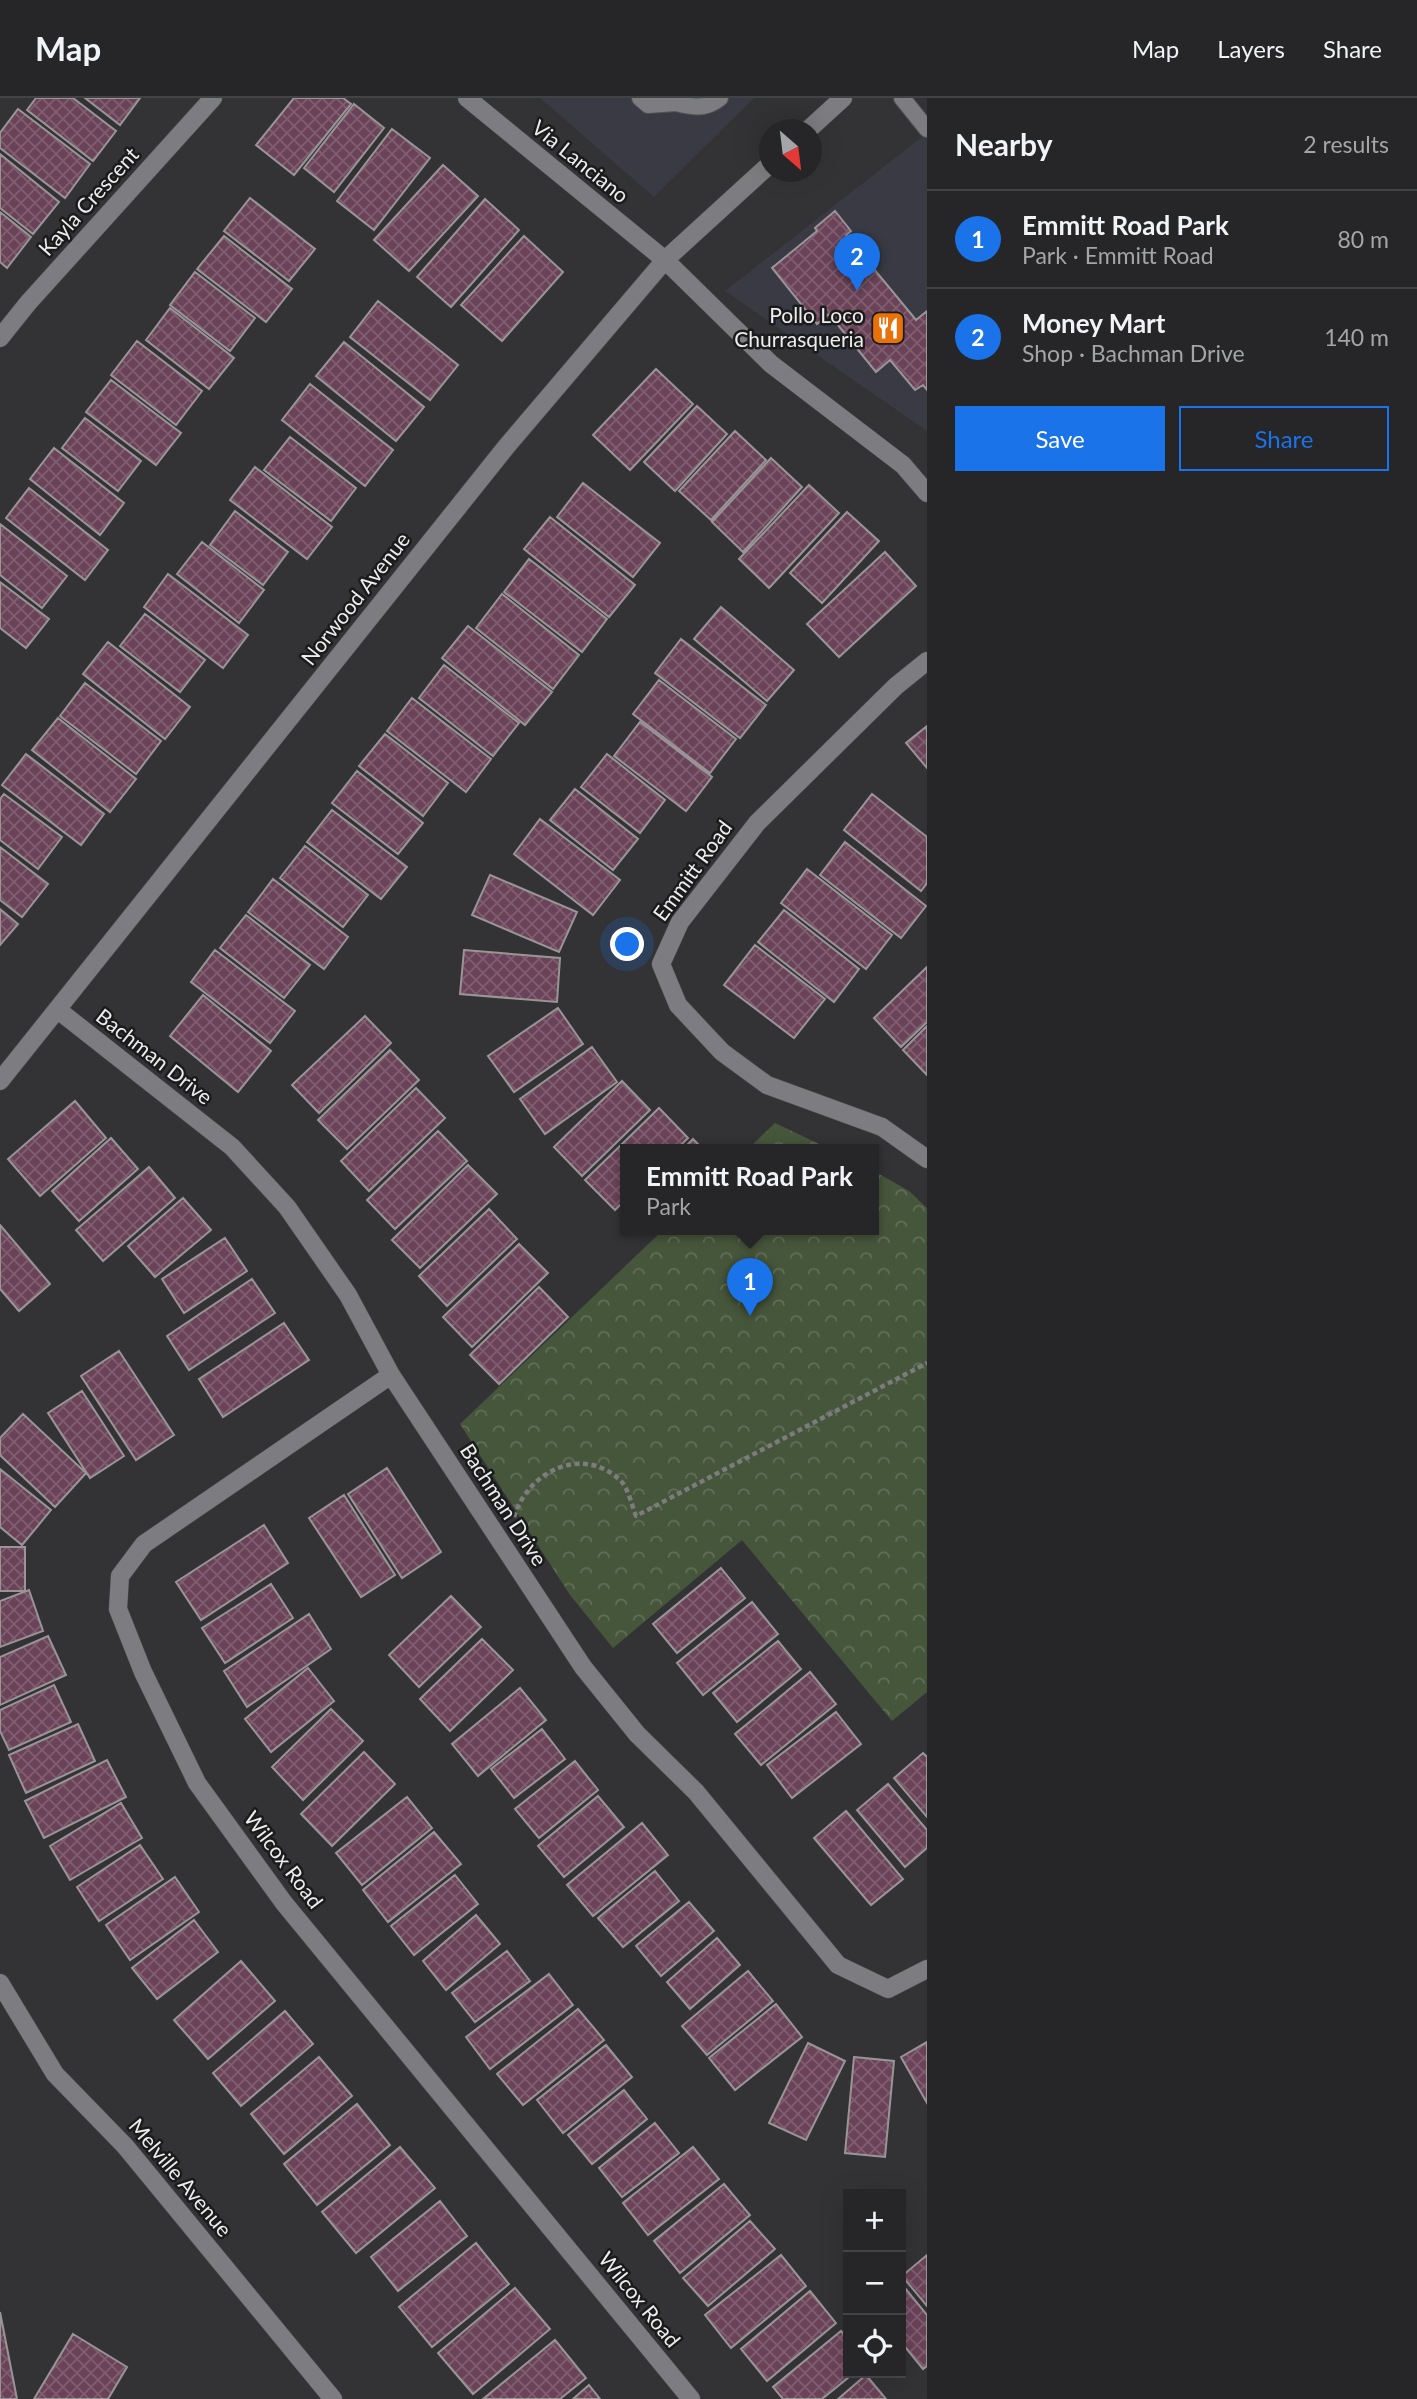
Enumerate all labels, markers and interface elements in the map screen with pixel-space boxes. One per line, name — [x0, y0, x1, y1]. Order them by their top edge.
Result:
text: Map — [35, 28, 101, 68]
text: Map — [1132, 34, 1179, 63]
text: Layers — [1217, 34, 1285, 63]
text: Share — [1323, 34, 1382, 63]
street label: Via Lanciano — [528, 114, 634, 207]
north arrow — [759, 119, 822, 182]
text: Nearby — [955, 126, 1053, 162]
text: 2 results — [1303, 130, 1389, 158]
street label: Kayla Crescent — [33, 141, 143, 260]
text: Emmitt Road Park — [1022, 209, 1229, 241]
text: 1 — [971, 225, 985, 253]
text: 80 m — [1338, 225, 1389, 253]
pin: 2 — [834, 233, 880, 291]
text: Park · Emmitt Road — [1022, 241, 1214, 269]
place label: Pollo Loco Churrasqueria — [734, 302, 864, 351]
text: Money Mart — [1022, 307, 1165, 339]
restaurant icon: Pollo Loco Churrasqueria — [869, 309, 907, 347]
text: 2 — [971, 323, 985, 351]
text: 140 m — [1324, 323, 1389, 351]
text: Shop · Bachman Drive — [1022, 339, 1245, 367]
button: Save — [955, 406, 1165, 471]
button: Share — [1179, 406, 1389, 471]
street label: Norwood Avenue — [295, 527, 414, 669]
street label: Emmitt Road — [647, 815, 736, 925]
your location — [610, 927, 644, 961]
street label: Bachman Drive — [92, 1003, 218, 1109]
popup — [620, 1144, 879, 1235]
text: Emmitt Road Park — [646, 1160, 853, 1192]
text: Park — [646, 1192, 691, 1220]
pin: 1 — [727, 1258, 773, 1316]
street label: Bachman Drive — [456, 1438, 553, 1570]
street label: Wilcox Road — [240, 1806, 329, 1913]
street label: Melville Avenue — [125, 2113, 238, 2241]
map controls — [843, 2189, 906, 2378]
button: + — [843, 2189, 906, 2252]
street label: Wilcox Road — [594, 2246, 686, 2352]
button: − — [843, 2252, 906, 2315]
button: locate — [843, 2315, 906, 2378]

